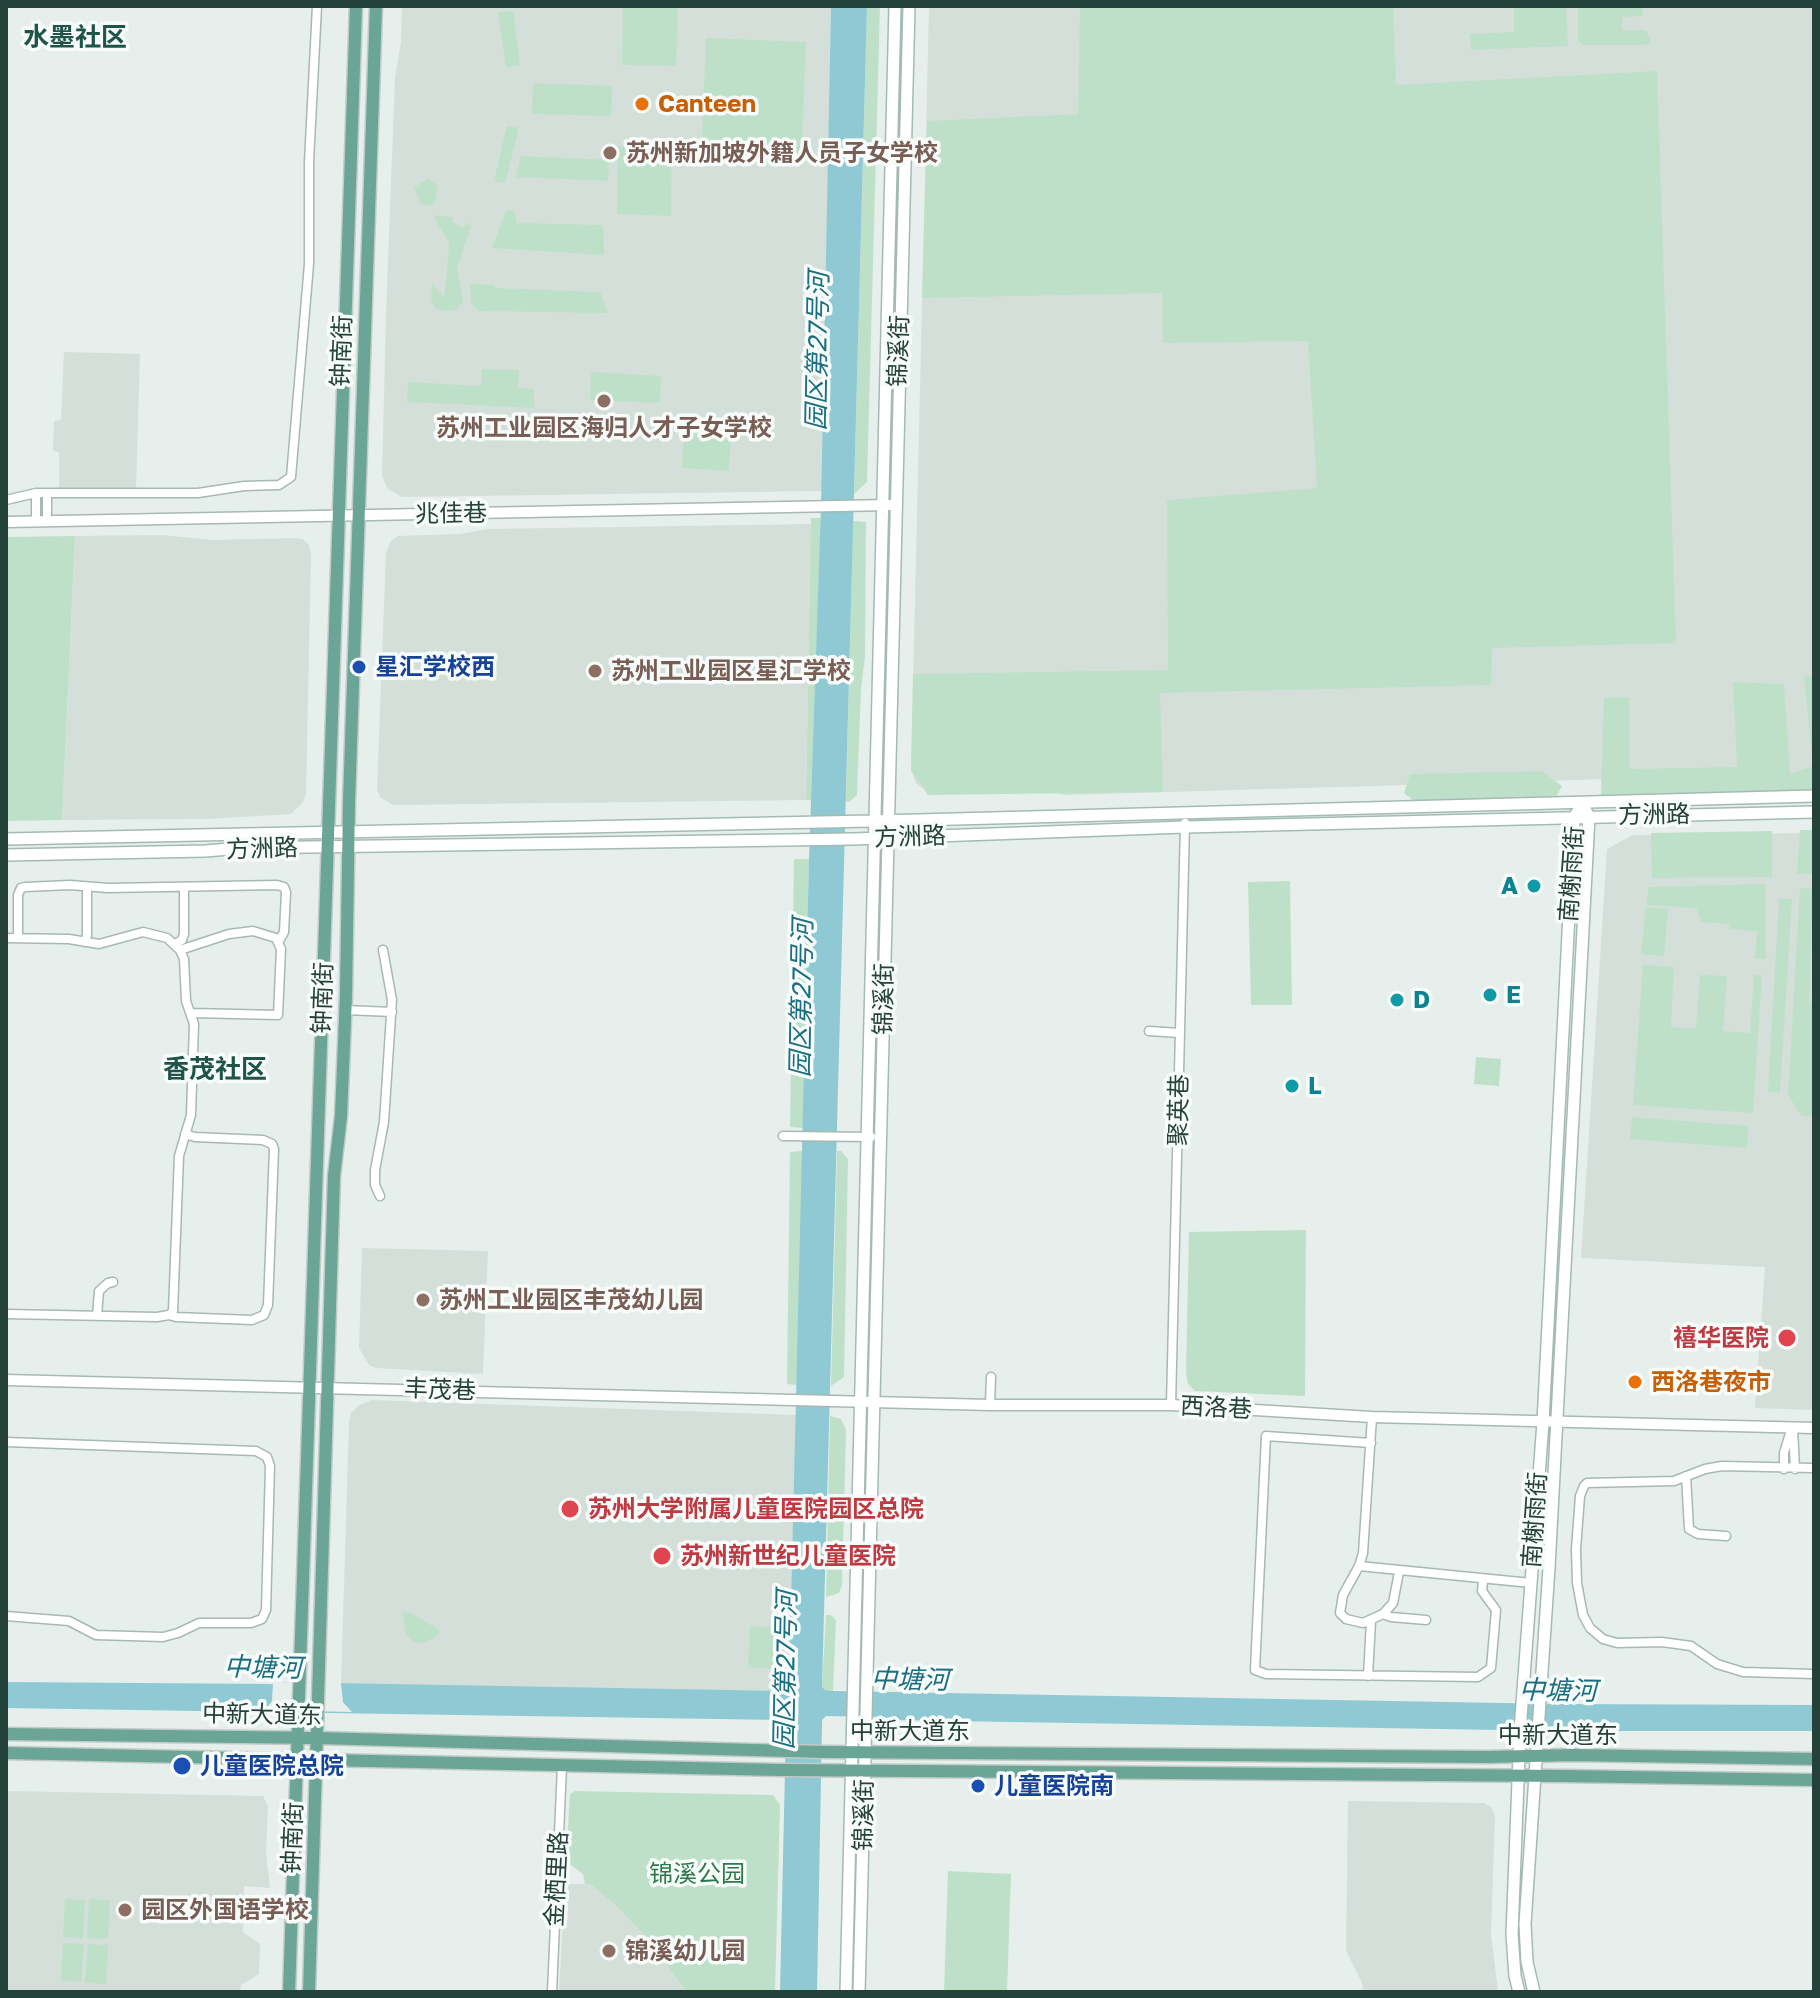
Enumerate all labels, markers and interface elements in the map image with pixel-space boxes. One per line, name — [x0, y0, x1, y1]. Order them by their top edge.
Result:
district label: 水墨社区 — [23, 22, 127, 54]
place label: Canteen — [658, 90, 756, 118]
marker: Canteen — [633, 95, 651, 113]
place label: 苏州新加坡外籍人员子女学校 — [626, 139, 938, 167]
marker: 苏州新加坡外籍人员子女学校 — [601, 144, 619, 162]
water label: 园区第27号河 — [801, 271, 835, 431]
street label: 钟南街 — [326, 315, 358, 387]
street label: 锦溪街 — [883, 315, 915, 387]
marker: 苏州工业园区海归人才子女学校 — [595, 392, 613, 410]
place label: 苏州工业园区海归人才子女学校 — [436, 414, 772, 442]
street label: 兆佳巷 — [415, 499, 487, 529]
place label: 星汇学校西 — [375, 653, 495, 681]
place label: 苏州工业园区星汇学校 — [611, 657, 851, 685]
marker: 星汇学校西 — [350, 658, 368, 676]
marker: 苏州工业园区星汇学校 — [586, 662, 604, 680]
street label: 方洲路 — [1618, 800, 1690, 830]
street label: 方洲路 — [874, 821, 946, 853]
street label: 南榭雨街 — [1554, 825, 1590, 923]
street label: 方洲路 — [226, 833, 298, 865]
place label: A — [1501, 872, 1518, 900]
marker: A — [1525, 877, 1543, 895]
water label: 园区第27号河 — [785, 918, 819, 1078]
street label: 钟南街 — [307, 962, 339, 1034]
street label: 锦溪街 — [869, 963, 899, 1035]
place label: E — [1506, 981, 1521, 1009]
place label: D — [1413, 986, 1430, 1014]
marker: E — [1481, 986, 1499, 1004]
marker: D — [1388, 991, 1406, 1009]
district label: 香茂社区 — [163, 1054, 267, 1086]
place label: L — [1308, 1072, 1322, 1100]
street label: 聚英巷 — [1164, 1074, 1194, 1146]
marker: L — [1283, 1077, 1301, 1095]
place label: 苏州工业园区丰茂幼儿园 — [439, 1286, 703, 1314]
marker: 苏州工业园区丰茂幼儿园 — [414, 1291, 432, 1309]
place label: 禧华医院 — [1673, 1324, 1769, 1352]
marker: 禧华医院 — [1776, 1327, 1798, 1349]
place label: 西洛巷夜市 — [1651, 1368, 1771, 1396]
marker: 西洛巷夜市 — [1626, 1373, 1644, 1391]
street label: 丰茂巷 — [404, 1374, 476, 1406]
street label: 西洛巷 — [1179, 1392, 1253, 1424]
street label: 南榭雨街 — [1517, 1471, 1553, 1569]
place label: 苏州大学附属儿童医院园区总院 — [588, 1495, 924, 1523]
marker: 苏州大学附属儿童医院园区总院 — [559, 1498, 581, 1520]
place label: 苏州新世纪儿童医院 — [680, 1542, 896, 1570]
marker: 苏州新世纪儿童医院 — [651, 1545, 673, 1567]
water label: 园区第27号河 — [769, 1590, 803, 1750]
water label: 中塘河 — [224, 1652, 302, 1684]
water label: 中塘河 — [871, 1664, 949, 1696]
water label: 中塘河 — [1519, 1675, 1597, 1707]
street label: 中新大道东 — [202, 1700, 322, 1730]
street label: 中新大道东 — [850, 1717, 970, 1745]
street label: 中新大道东 — [1498, 1721, 1618, 1749]
place label: 儿童医院总院 — [200, 1752, 344, 1780]
marker: 儿童医院总院 — [171, 1755, 193, 1777]
place label: 儿童医院南 — [994, 1772, 1114, 1800]
marker: 儿童医院南 — [969, 1777, 987, 1795]
street label: 锦溪街 — [849, 1779, 879, 1851]
street label: 钟南街 — [277, 1802, 309, 1874]
street label: 金栖里路 — [540, 1830, 574, 1928]
park label: 锦溪公园 — [649, 1860, 745, 1888]
place label: 园区外国语学校 — [141, 1896, 309, 1924]
marker: 园区外国语学校 — [116, 1901, 134, 1919]
place label: 锦溪幼儿园 — [625, 1937, 745, 1965]
marker: 锦溪幼儿园 — [600, 1942, 618, 1960]

